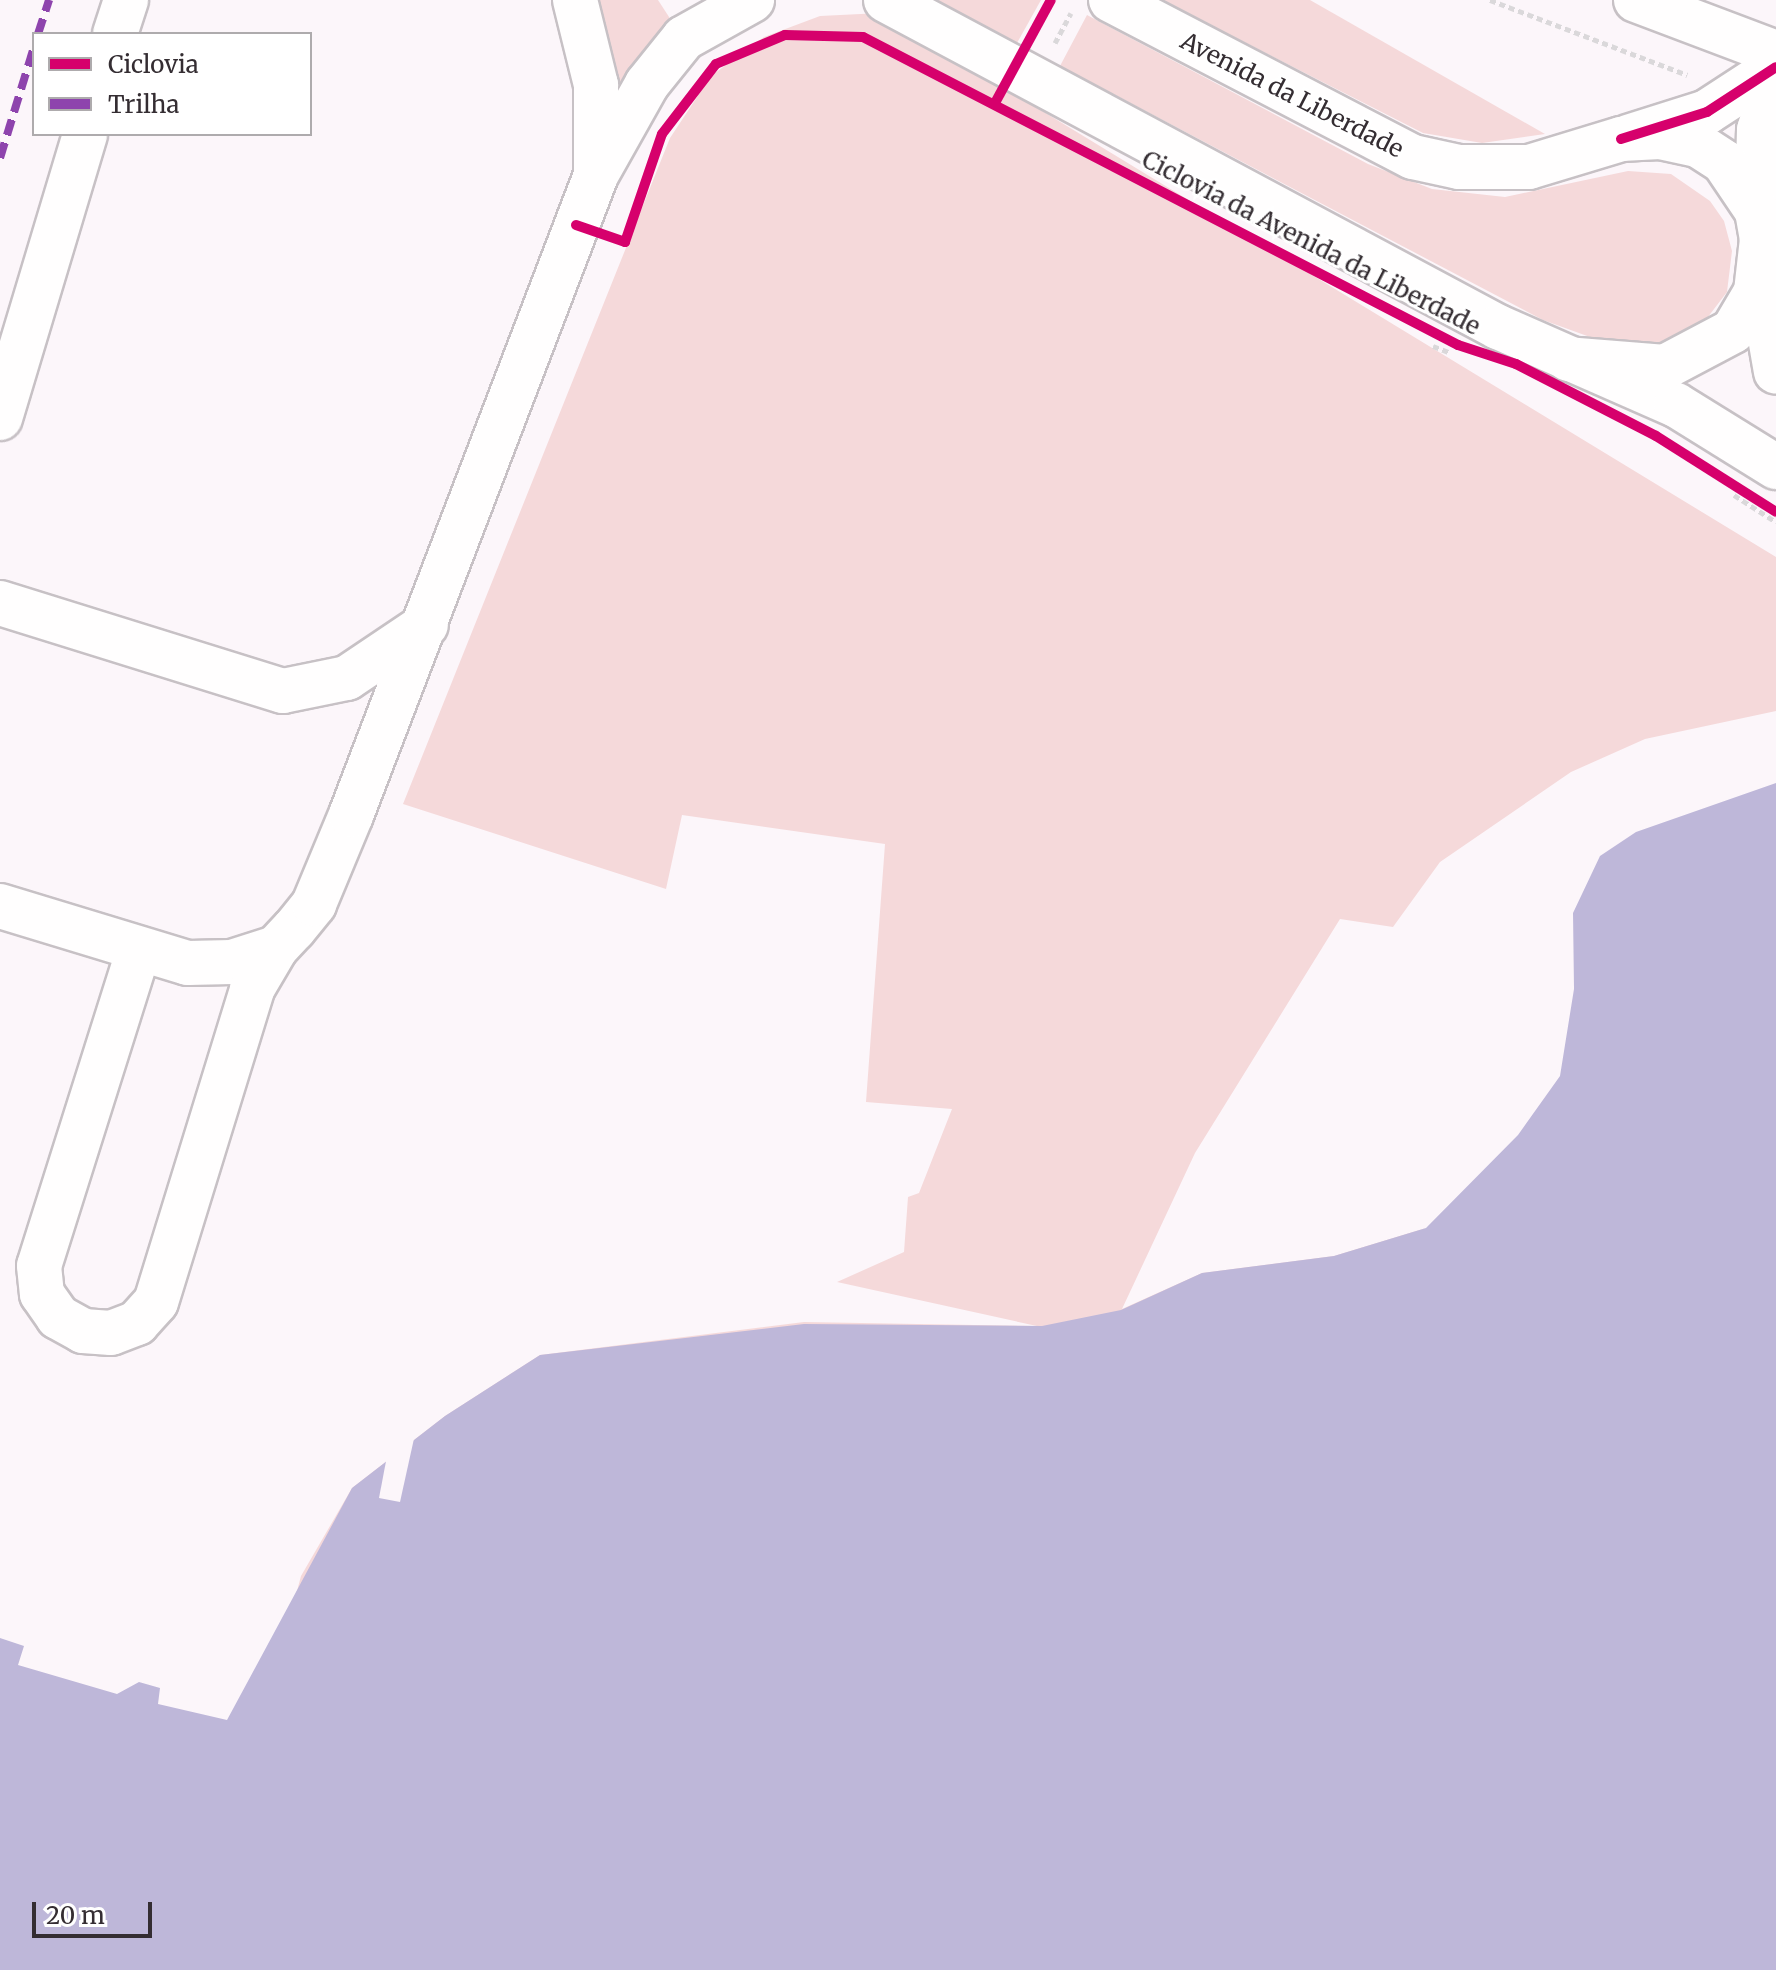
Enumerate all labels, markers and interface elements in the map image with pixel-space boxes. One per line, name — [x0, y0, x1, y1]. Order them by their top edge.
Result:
street label: Avenida da Liberdade — [1176, 26, 1408, 164]
legend — [32, 32, 312, 136]
text: Ciclovia — [108, 49, 199, 80]
text: Trilha — [108, 89, 179, 120]
street label: Ciclovia da Avenida da Liberdade — [1137, 145, 1485, 341]
scale bar — [36, 1886, 156, 1936]
text: 20 m — [46, 1900, 105, 1931]

